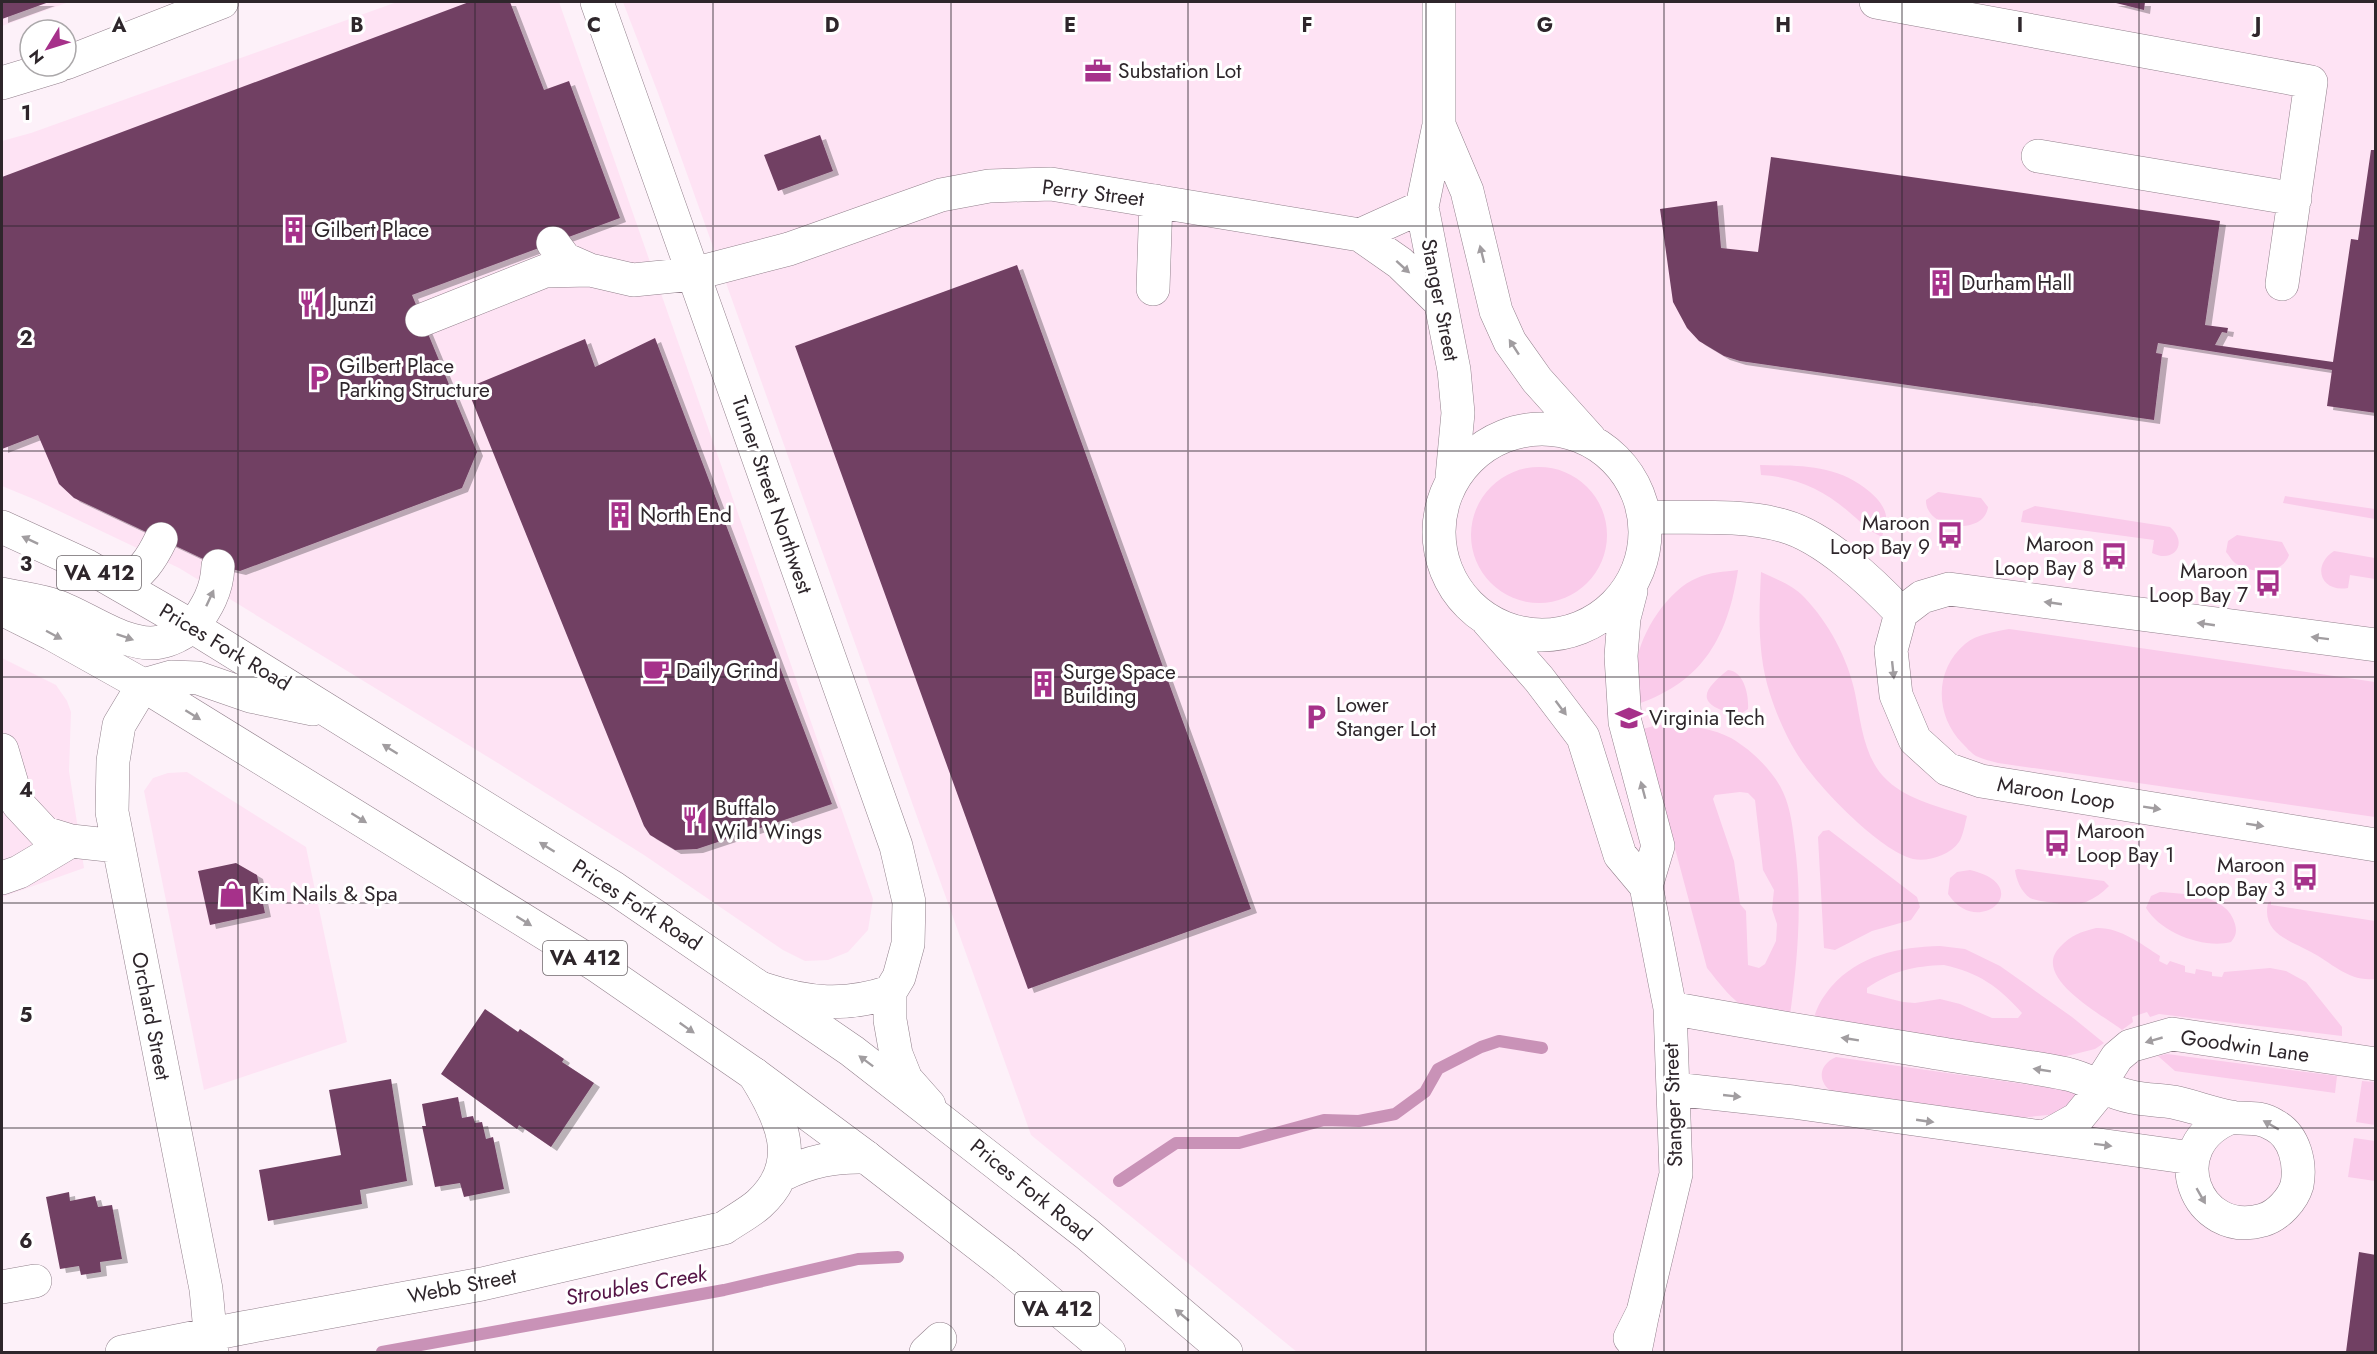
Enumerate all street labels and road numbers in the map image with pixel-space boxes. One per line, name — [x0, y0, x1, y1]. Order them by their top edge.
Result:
street label: Perry Street — [1040, 172, 1146, 214]
street label: Stanger Street — [1413, 236, 1467, 364]
street label: Turner Street Northwest — [724, 392, 820, 598]
road number: VA 412 — [57, 556, 141, 590]
street label: Prices Fork Road — [154, 596, 296, 698]
street label: Maroon Loop — [1995, 769, 2117, 817]
street label: Prices Fork Road — [566, 852, 708, 958]
road number: VA 412 — [543, 941, 627, 975]
street label: Orchard Street — [124, 949, 178, 1083]
street label: Goodwin Lane — [2179, 1022, 2311, 1070]
street label: Stanger Street — [1656, 1042, 1690, 1168]
street label: Prices Fork Road — [964, 1132, 1098, 1248]
street label: Webb Street — [405, 1261, 519, 1311]
road number: VA 412 — [1015, 1292, 1099, 1326]

